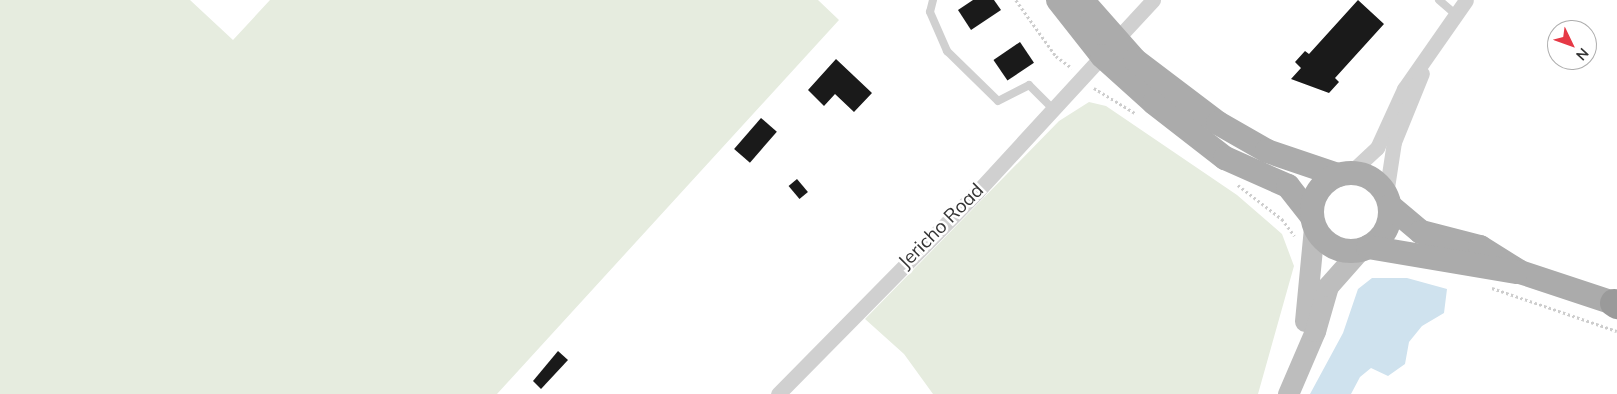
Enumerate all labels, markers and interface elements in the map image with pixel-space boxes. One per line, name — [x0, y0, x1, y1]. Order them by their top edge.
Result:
north arrow — [1547, 20, 1597, 70]
text: N — [1572, 44, 1593, 64]
street label: Jericho Road — [894, 179, 988, 273]

